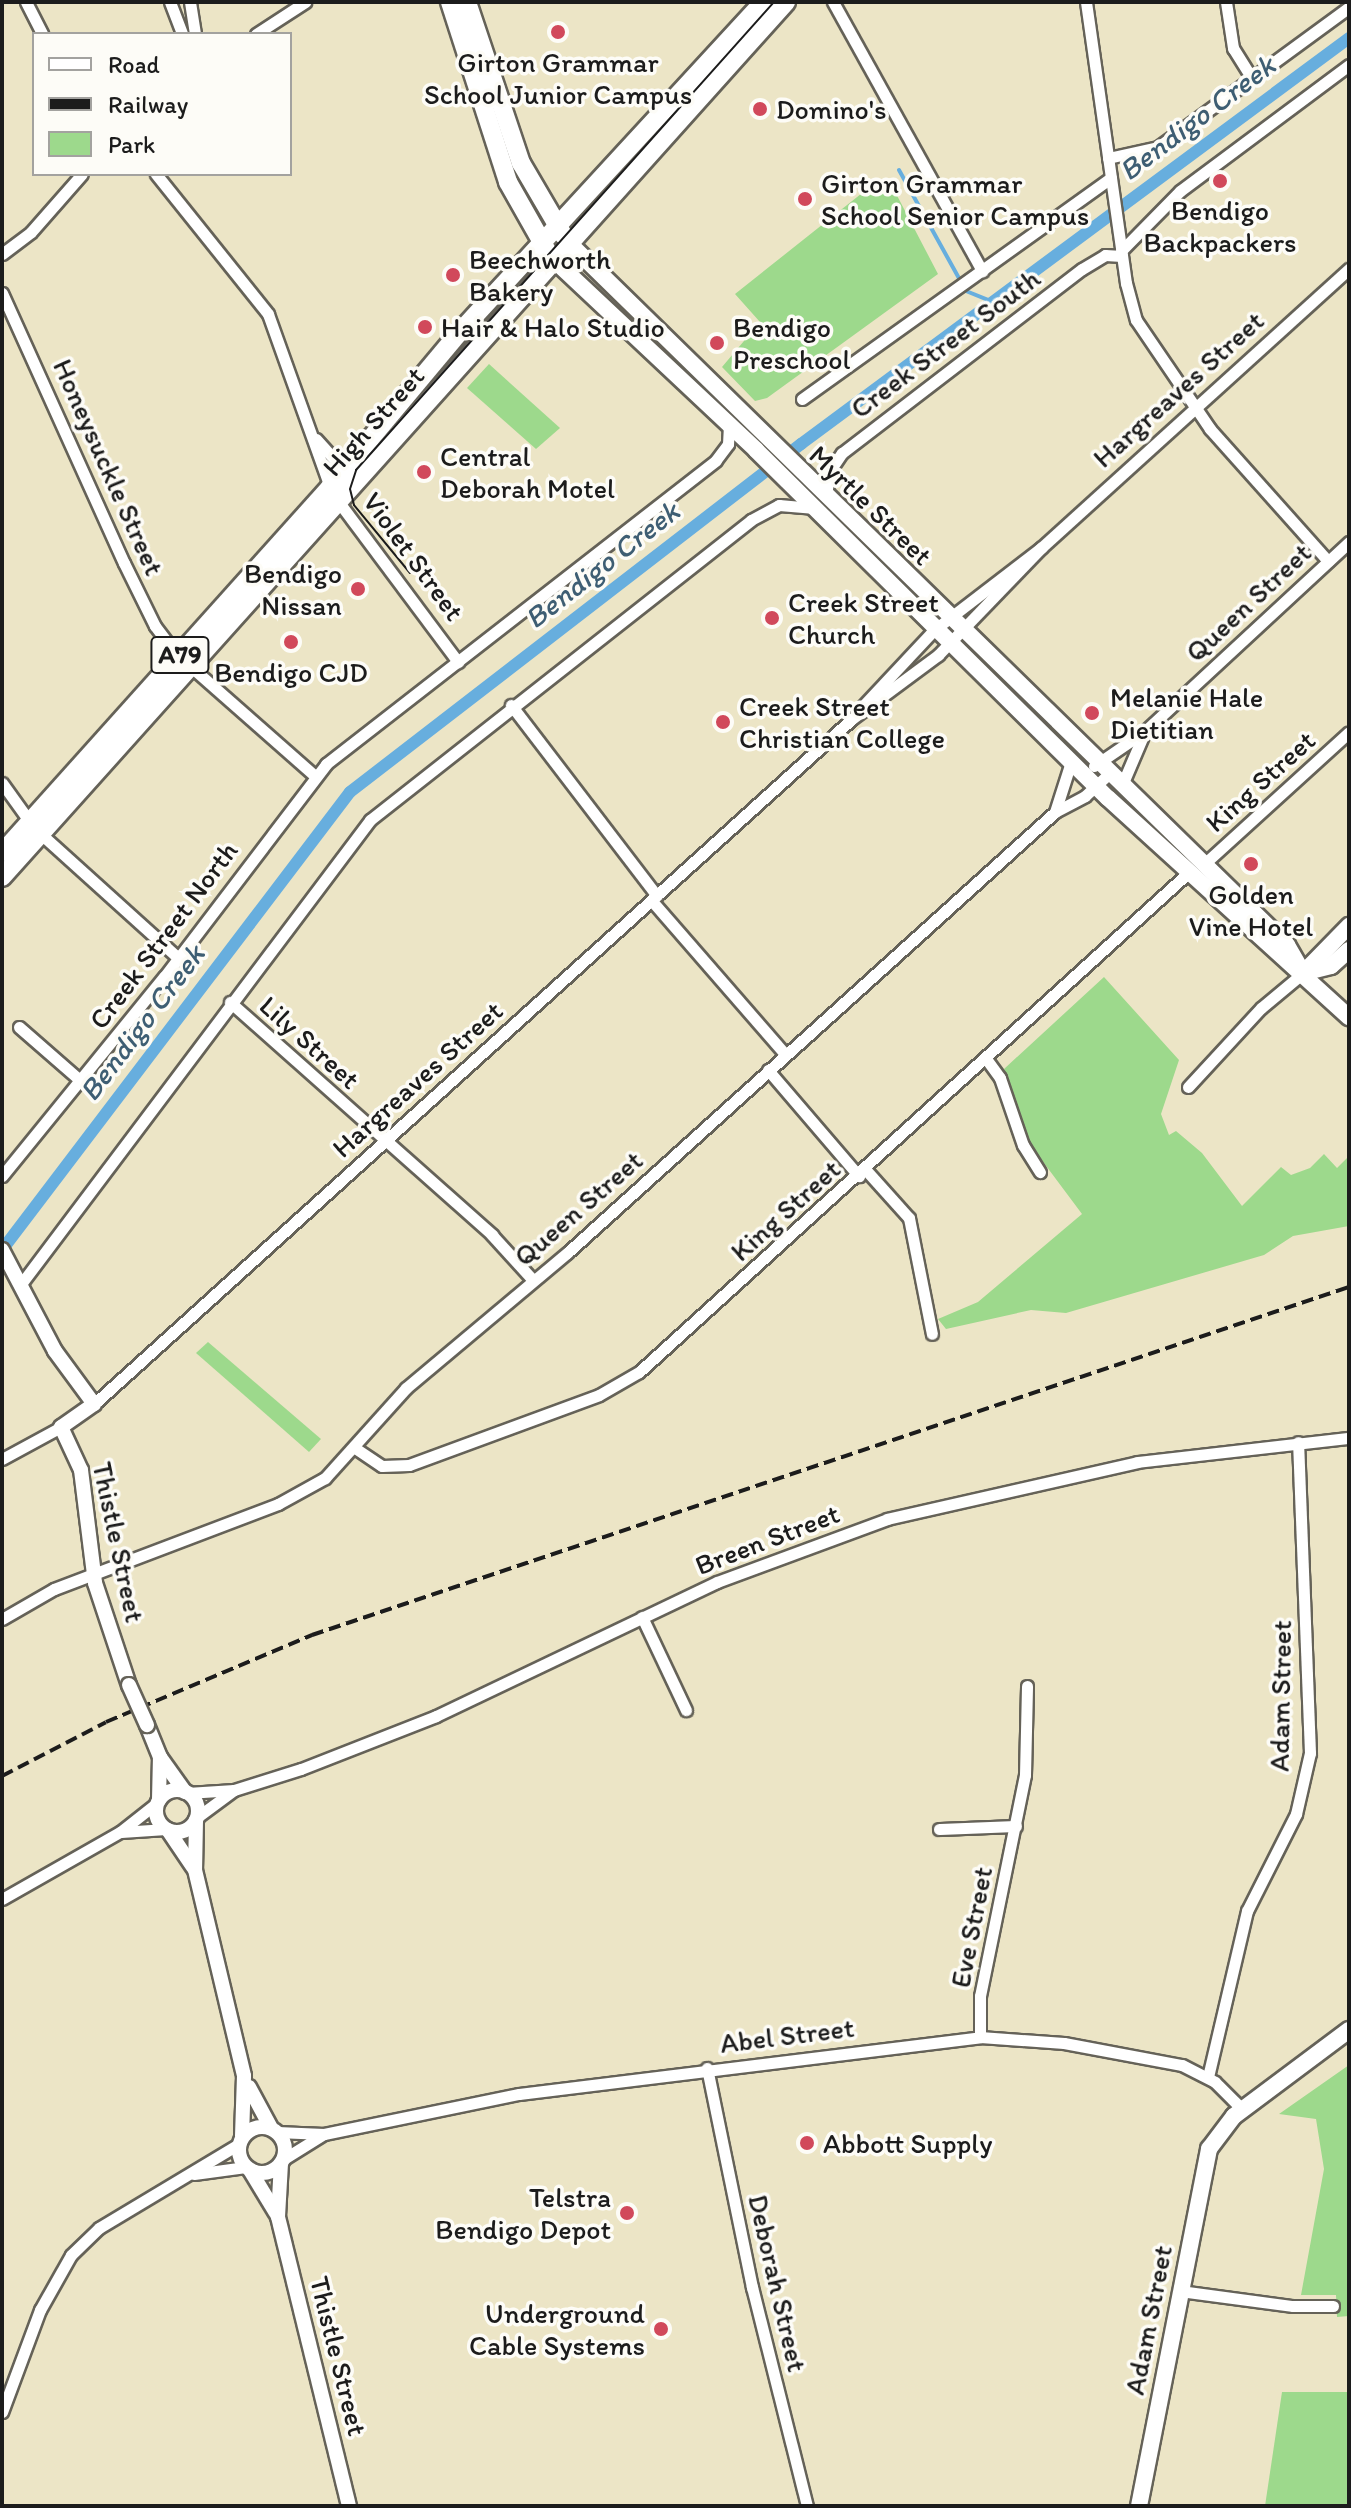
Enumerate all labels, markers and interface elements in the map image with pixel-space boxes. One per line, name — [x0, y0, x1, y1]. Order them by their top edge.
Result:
marker: Girton Grammar School Junior Campus — [549, 23, 567, 41]
legend — [32, 32, 292, 176]
place label: Girton Grammar School Junior Campus — [425, 45, 691, 111]
water label: Bendigo Creek — [1112, 47, 1282, 189]
text: Road — [108, 50, 160, 79]
text: Railway — [108, 90, 188, 119]
place label: Domino's — [776, 92, 887, 126]
marker: Domino's — [751, 100, 769, 118]
text: Park — [108, 130, 155, 159]
place label: Girton Grammar School Senior Campus — [821, 166, 1088, 232]
marker: Bendigo Backpackers — [1211, 172, 1229, 190]
marker: Girton Grammar School Senior Campus — [796, 190, 814, 208]
place label: Bendigo Backpackers — [1143, 193, 1297, 259]
place label: Beechworth Bakery — [469, 242, 611, 308]
street label: Creek Street South — [844, 261, 1046, 425]
marker: Beechworth Bakery — [444, 266, 462, 284]
street label: Hargreaves Street — [1086, 304, 1270, 474]
place label: Hair & Halo Studio — [441, 310, 664, 344]
place label: Bendigo Preschool — [733, 310, 850, 376]
marker: Hair & Halo Studio — [416, 318, 434, 336]
marker: Bendigo Preschool — [708, 334, 726, 352]
street label: Honeysuckle Street — [46, 354, 172, 580]
street label: High Street — [315, 359, 431, 483]
street label: Myrtle Street — [803, 438, 939, 572]
place label: Central Deborah Motel — [440, 439, 615, 505]
marker: Central Deborah Motel — [415, 463, 433, 481]
street label: Violet Street — [356, 485, 472, 627]
water label: Bendigo Creek — [517, 493, 687, 637]
street label: Queen Street — [1179, 536, 1317, 668]
place label: Bendigo Nissan — [244, 556, 342, 622]
marker: Bendigo Nissan — [349, 580, 367, 598]
place label: Creek Street Church — [788, 585, 938, 651]
marker: Creek Street Church — [763, 609, 781, 627]
road number: A79 — [150, 633, 210, 677]
marker: Bendigo CJD — [282, 633, 300, 651]
place label: Bendigo CJD — [214, 655, 368, 689]
place label: Melanie Hale Dietitian — [1110, 680, 1264, 746]
place label: Creek Street Christian College — [739, 689, 945, 755]
marker: Melanie Hale Dietitian — [1081, 702, 1103, 724]
marker: Creek Street Christian College — [714, 713, 732, 731]
street label: King Street — [1198, 723, 1322, 839]
street label: Creek Street North — [82, 835, 244, 1035]
marker: Golden Vine Hotel — [1242, 855, 1260, 873]
place label: Golden Vine Hotel — [1189, 877, 1313, 943]
water label: Bendigo Creek — [71, 938, 213, 1108]
street label: Lily Street — [253, 988, 367, 1096]
street label: Hargreaves Street — [325, 994, 509, 1164]
street label: Queen Street — [507, 1143, 649, 1273]
street label: King Street — [723, 1152, 847, 1268]
street label: Thistle Street — [86, 1459, 152, 1625]
street label: Breen Street — [690, 1496, 844, 1582]
street label: Adam Street — [1262, 1620, 1298, 1772]
street label: Eve Street — [943, 1864, 999, 1990]
street label: Abel Street — [718, 2010, 856, 2060]
place label: Abbott Supply — [823, 2126, 992, 2160]
marker: Abbott Supply — [798, 2134, 816, 2152]
place label: Telstra Bendigo Depot — [435, 2180, 611, 2246]
street label: Deborah Street — [741, 2191, 815, 2375]
marker: Telstra Bendigo Depot — [618, 2204, 636, 2222]
street label: Adam Street — [1117, 2243, 1179, 2397]
street label: Thistle Street — [303, 2273, 375, 2439]
place label: Underground Cable Systems — [469, 2296, 645, 2362]
marker: Underground Cable Systems — [652, 2320, 670, 2338]

